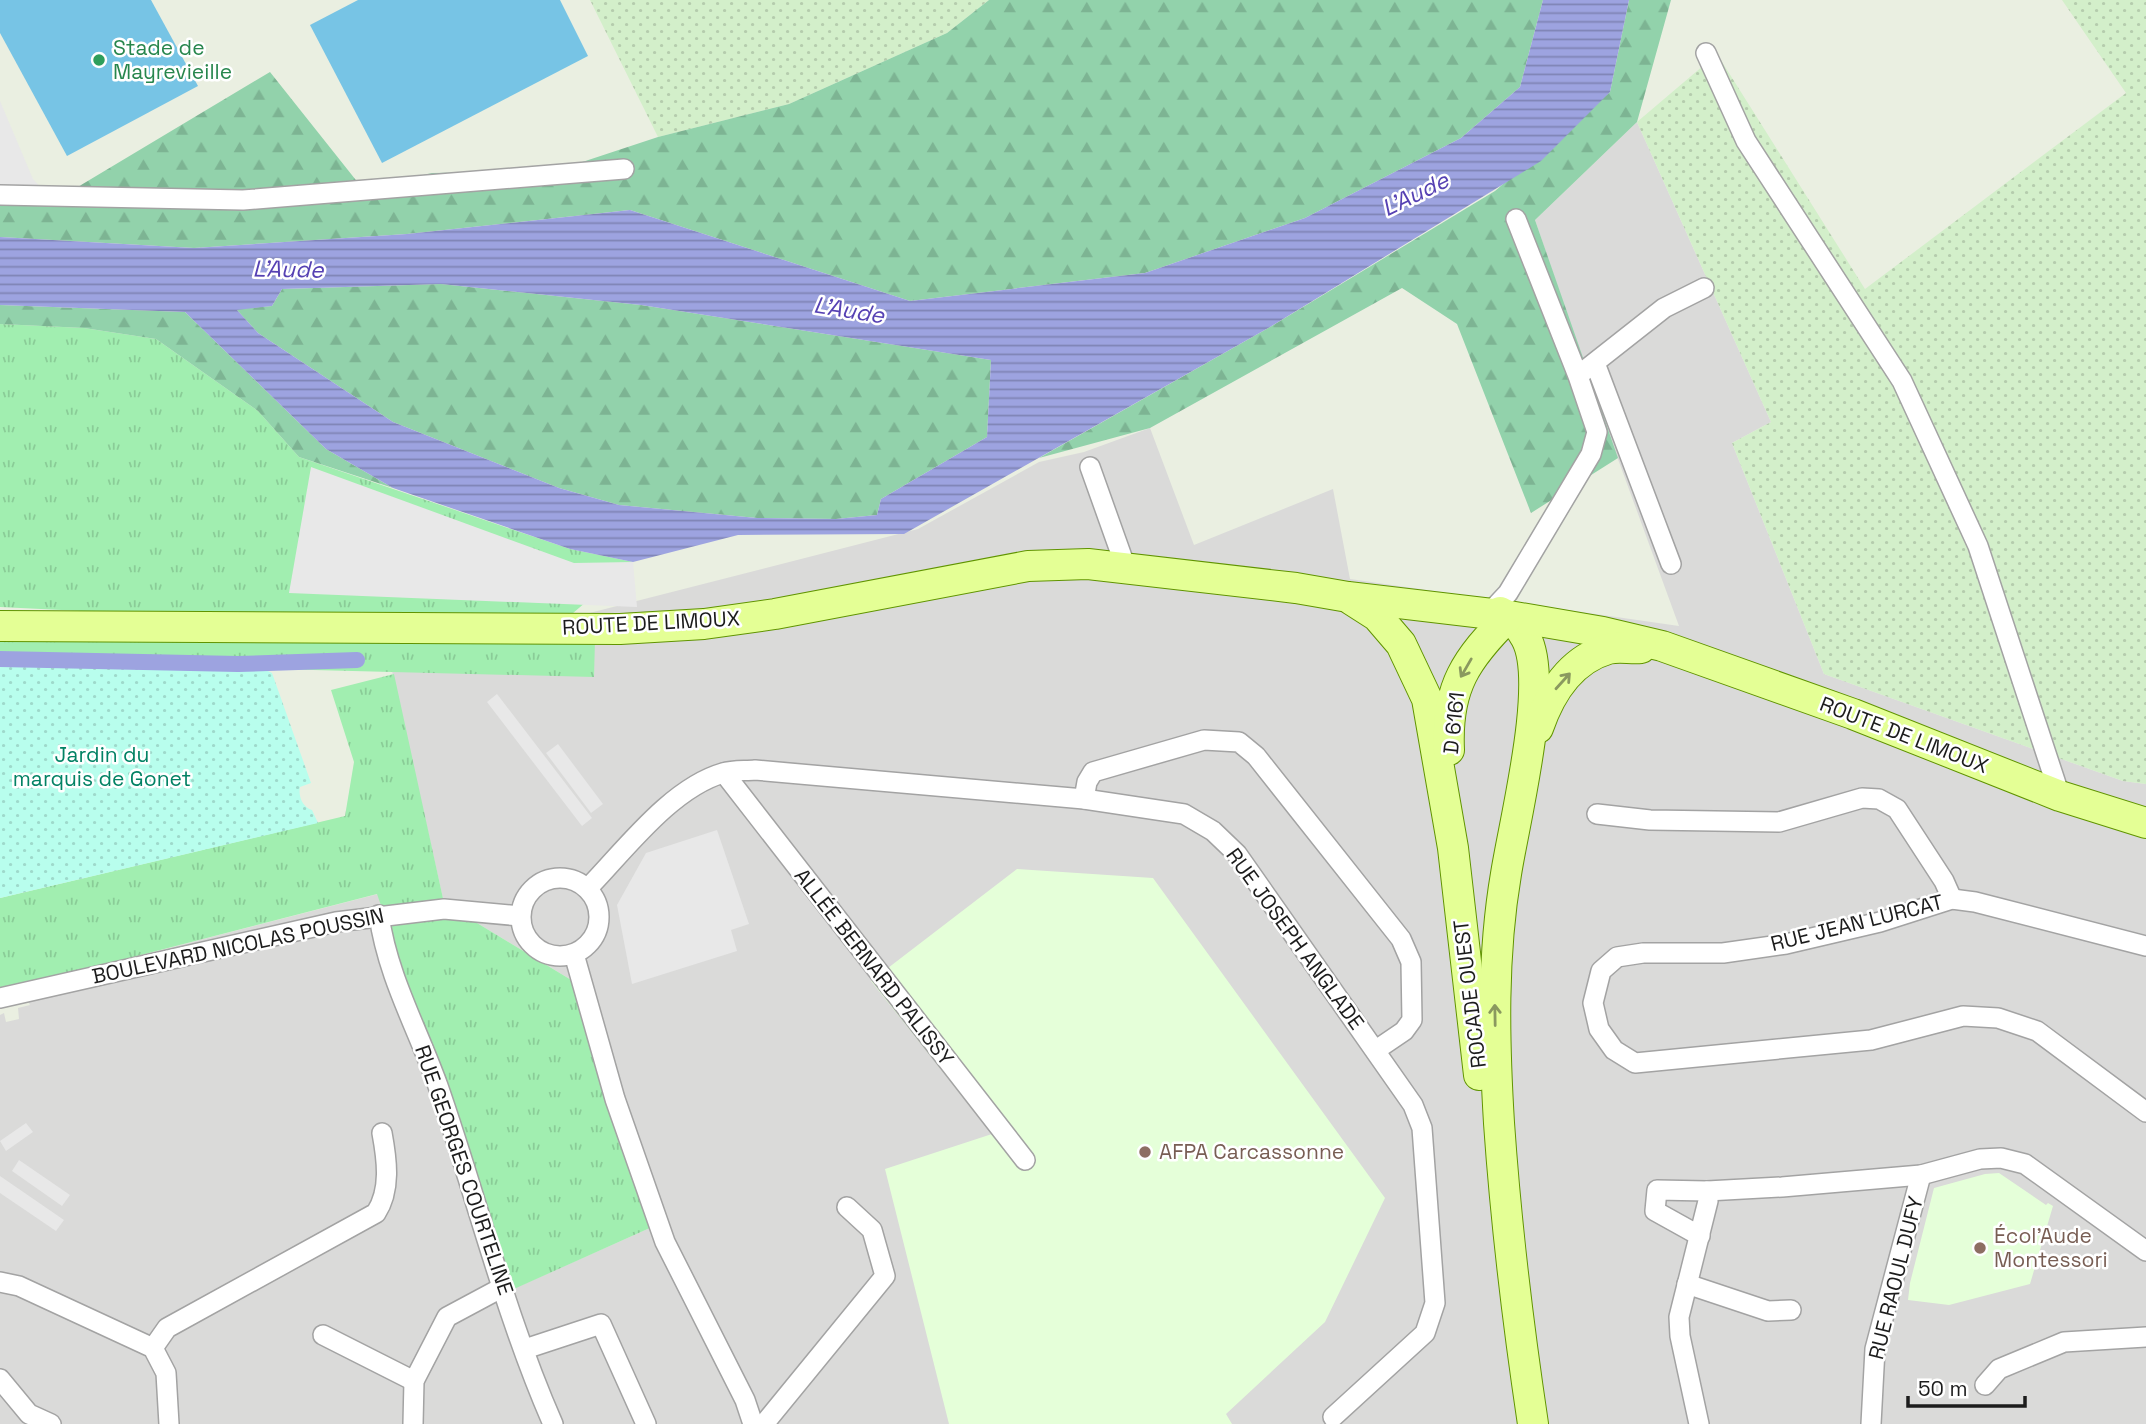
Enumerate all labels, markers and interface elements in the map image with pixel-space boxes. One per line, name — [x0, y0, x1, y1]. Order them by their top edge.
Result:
place label: Stade de Mayrevieille — [113, 34, 232, 85]
marker: Stade de Mayrevieille — [91, 52, 107, 68]
water label: L'Aude — [1377, 164, 1455, 223]
water label: L'Aude — [252, 253, 325, 285]
water label: L'Aude — [812, 290, 888, 331]
street label: ROUTE DE LIMOUX — [561, 604, 741, 641]
one-way arrow — [1459, 658, 1473, 678]
one-way arrow — [1555, 672, 1571, 690]
street label: D 6161 — [1437, 690, 1470, 755]
street label: ROUTE DE LIMOUX — [1816, 690, 1992, 779]
park label: Jardin du marquis de Gonet — [13, 741, 191, 792]
street label: RUE JOSEPH ANGLADE — [1220, 842, 1371, 1035]
street label: ALLÉE BERNARD PALISSY — [789, 863, 960, 1071]
street label: RUE JEAN LURCAT — [1768, 888, 1946, 957]
street label: BOULEVARD NICOLAS POUSSIN — [89, 901, 386, 990]
street label: ROCADE OUEST — [1447, 918, 1492, 1070]
one-way arrow — [1488, 1004, 1502, 1027]
street label: RUE GEORGES COURTELINE — [409, 1041, 520, 1298]
place label: AFPA Carcassonne — [1159, 1138, 1344, 1165]
marker: AFPA Carcassonne — [1137, 1144, 1153, 1160]
street label: RUE RAOUL DUFY — [1862, 1193, 1929, 1362]
place label: Écol'Aude Montessori — [1994, 1222, 2108, 1273]
marker: Écol'Aude Montessori — [1972, 1240, 1988, 1256]
scale bar — [1908, 1364, 2025, 1408]
text: 50 m — [1918, 1375, 1968, 1402]

